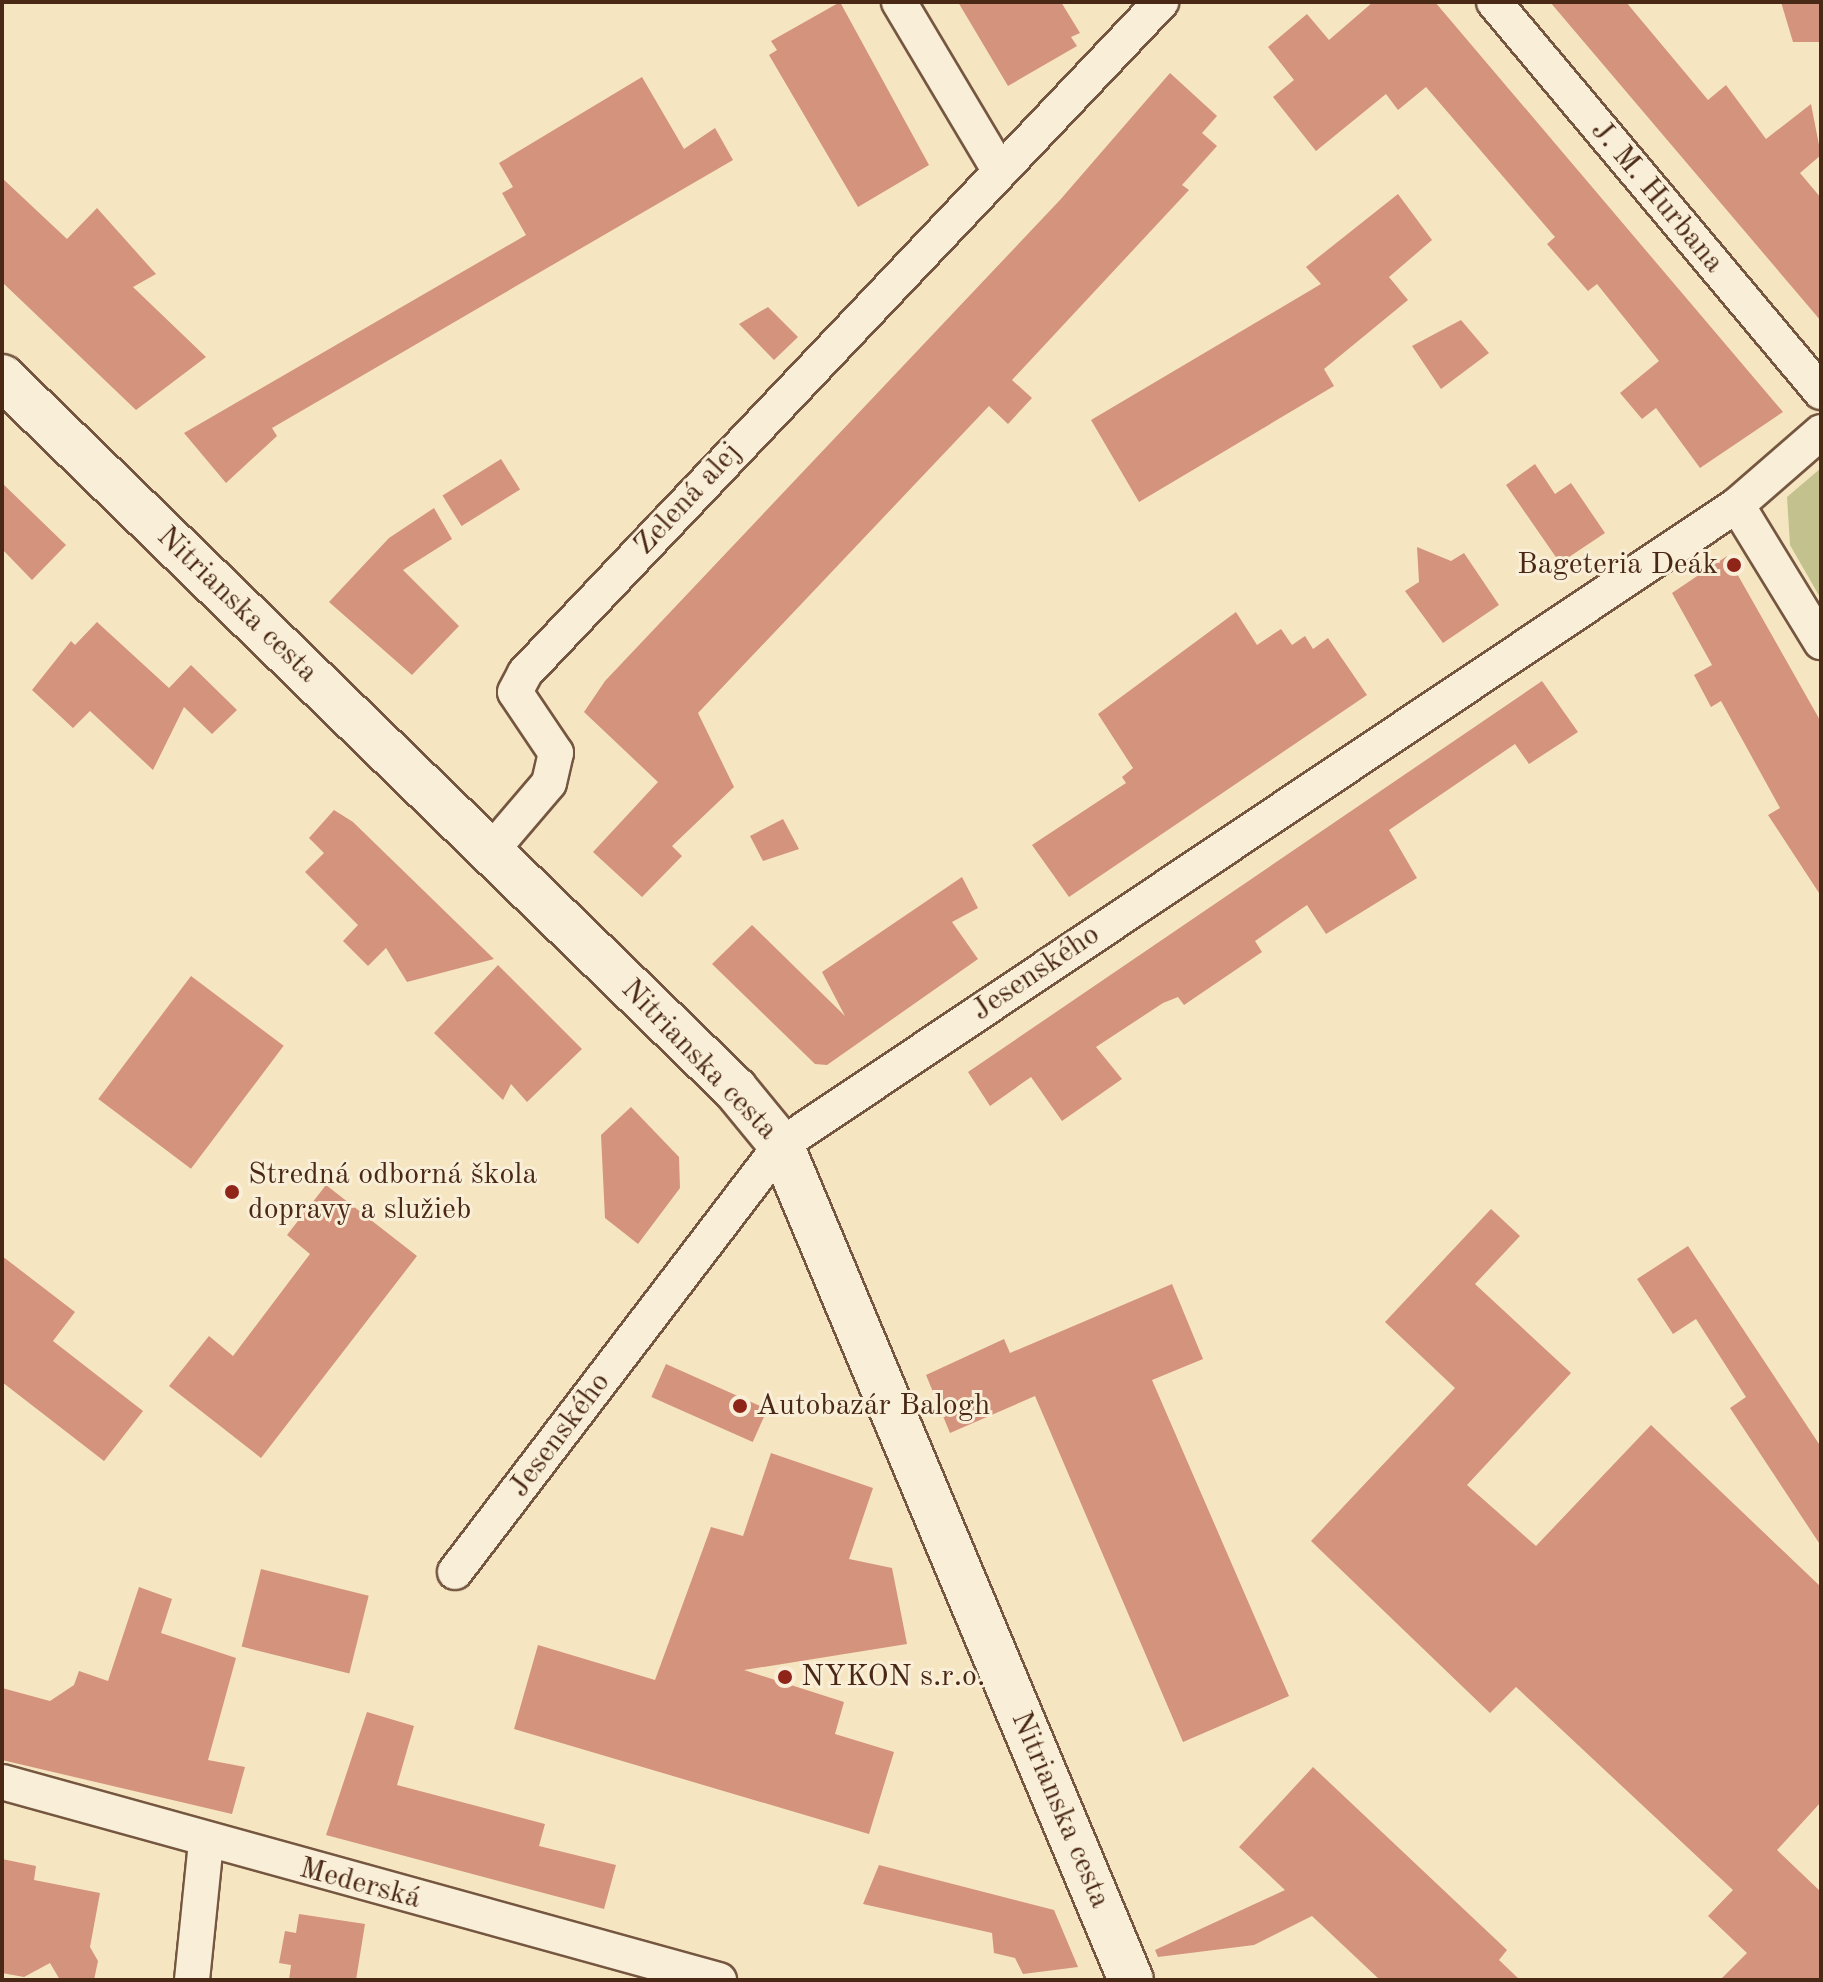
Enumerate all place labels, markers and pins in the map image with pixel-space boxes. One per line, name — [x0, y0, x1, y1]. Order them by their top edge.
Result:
place label: Bageteria Deák — [1517, 547, 1718, 583]
marker: Bageteria Deák — [1725, 556, 1743, 574]
place label: Stredná odborná škola dopravy a služieb — [248, 1157, 537, 1228]
marker: Stredná odborná škola dopravy a služieb — [223, 1183, 241, 1201]
place label: Autobazár Balogh — [756, 1388, 990, 1424]
marker: Autobazár Balogh — [731, 1397, 749, 1415]
place label: NYKON s.r.o. — [801, 1659, 985, 1695]
marker: NYKON s.r.o. — [776, 1668, 794, 1686]

